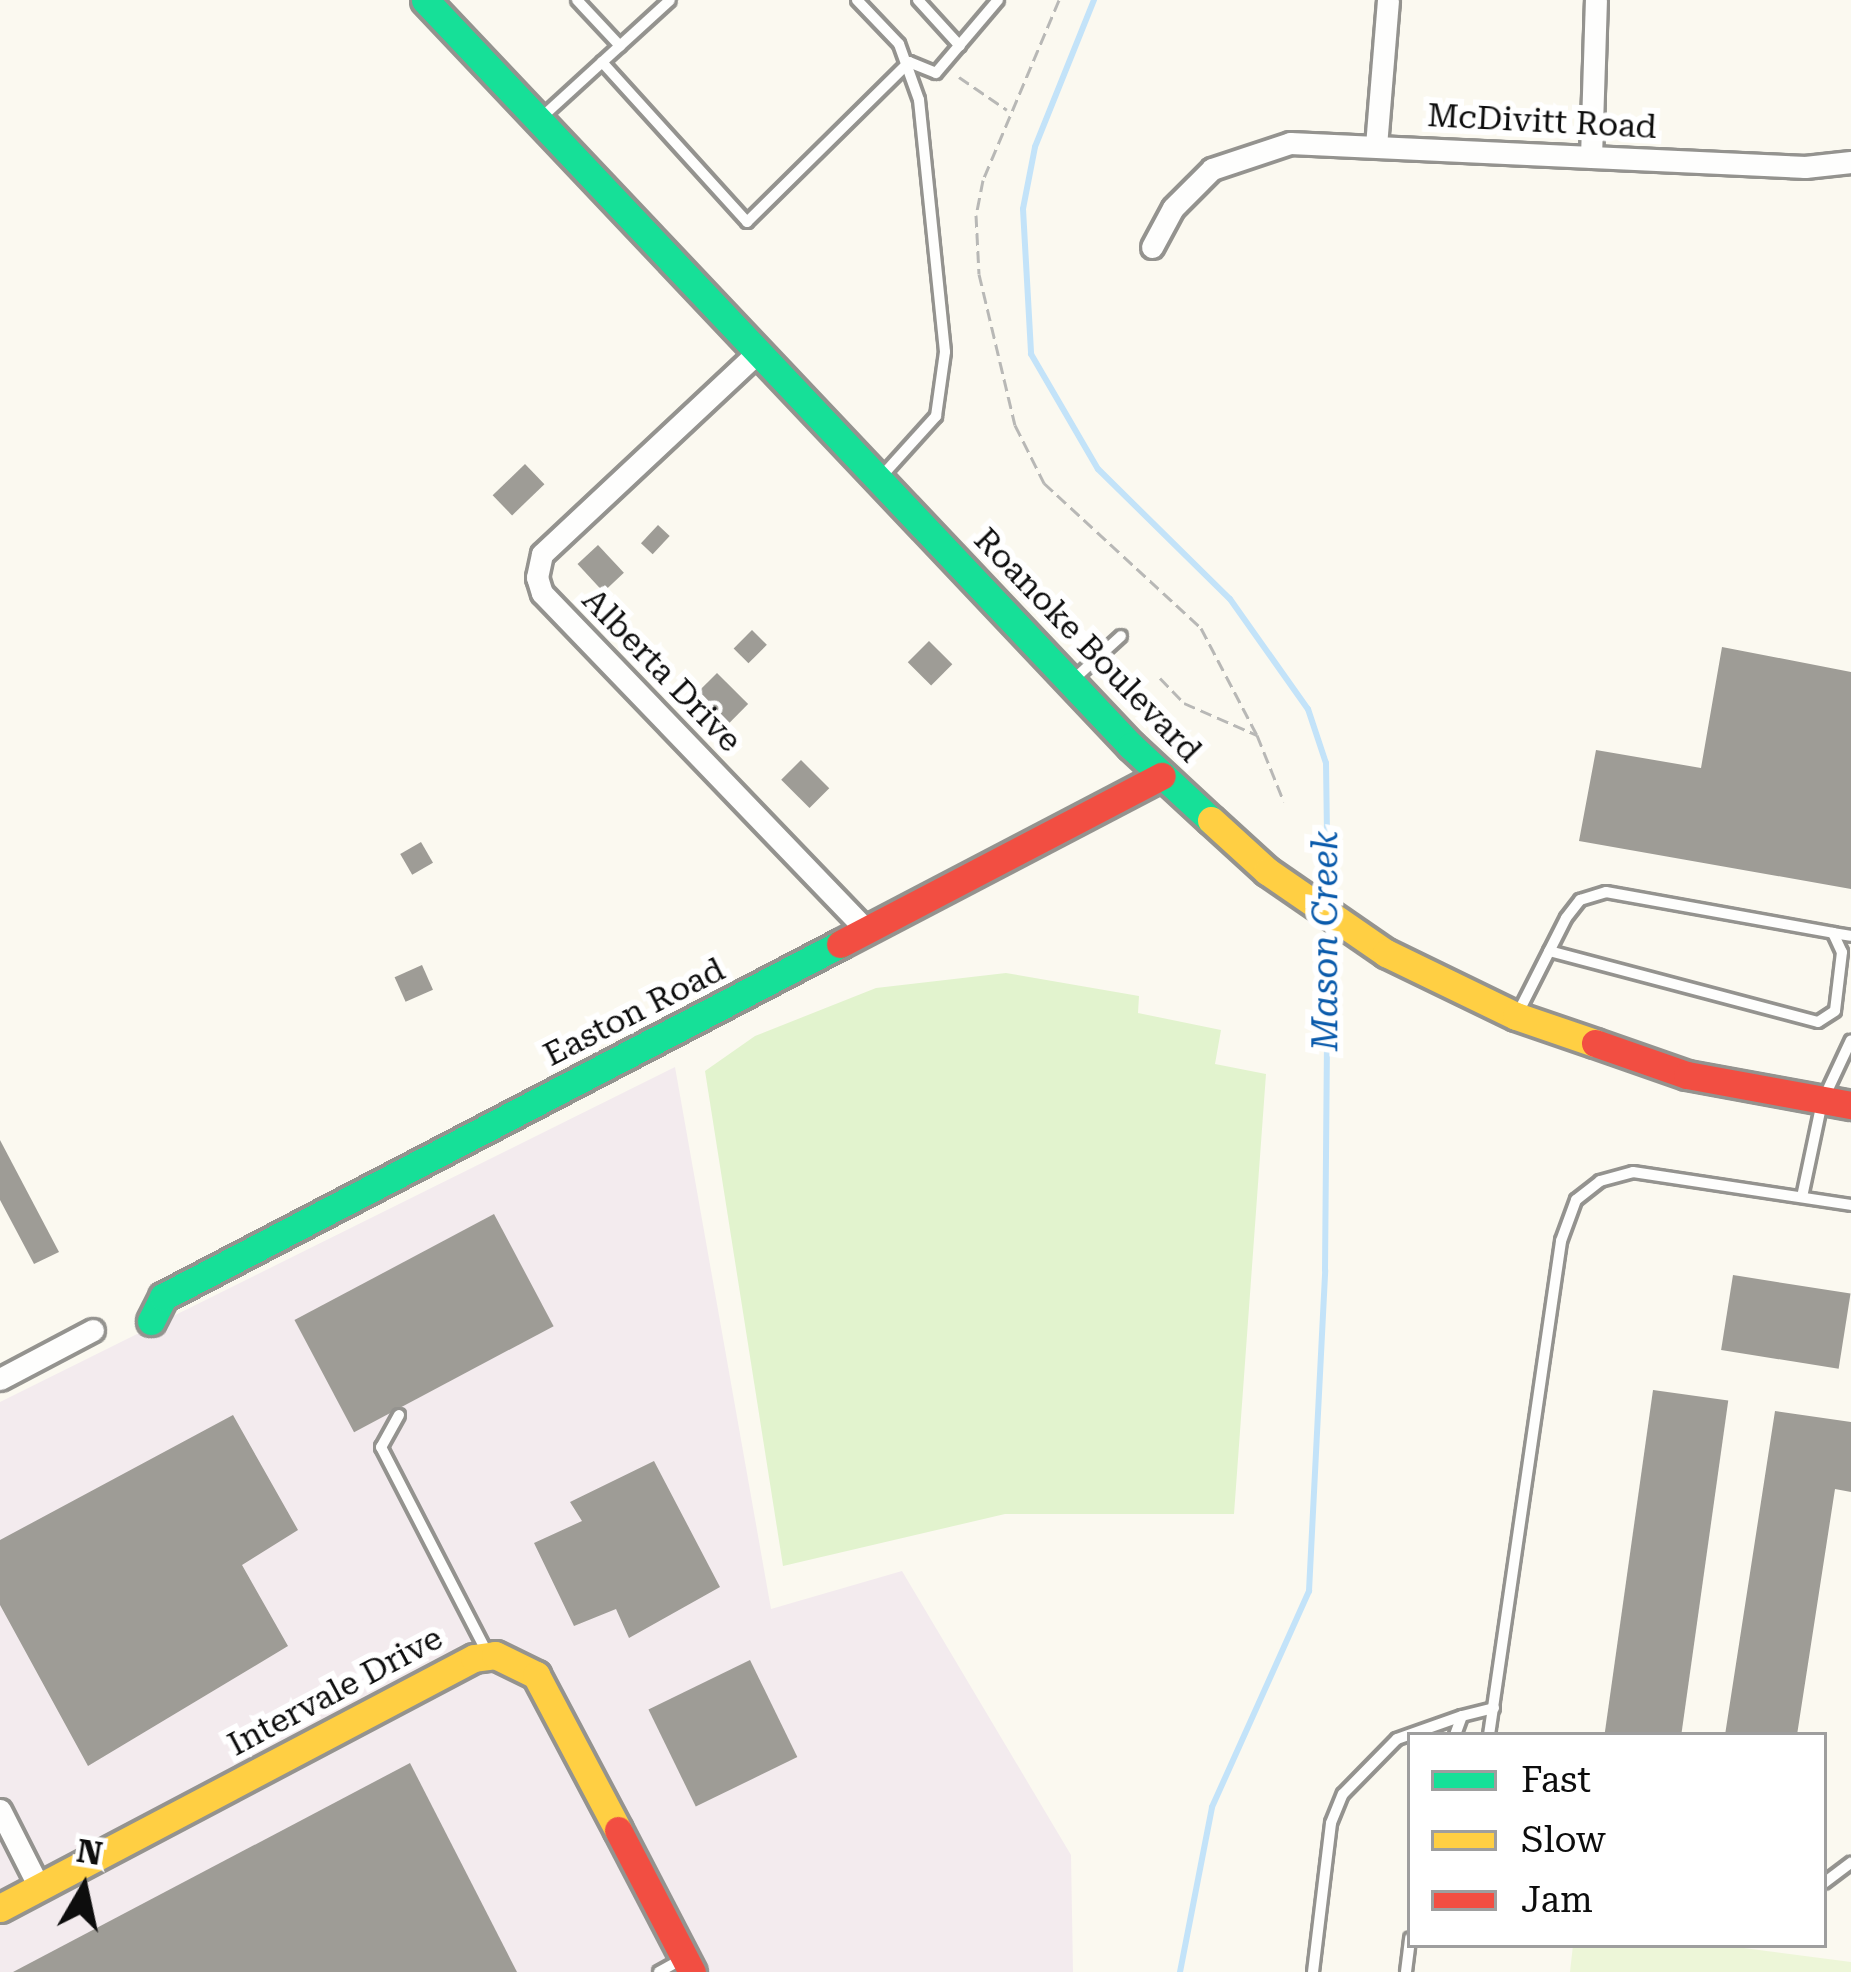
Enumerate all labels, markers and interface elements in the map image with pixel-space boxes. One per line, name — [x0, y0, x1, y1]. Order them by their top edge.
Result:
street label: McDivitt Road — [1426, 95, 1658, 147]
street label: Roanoke Boulevard — [966, 520, 1210, 770]
street label: Alberta Drive — [574, 580, 750, 760]
water label: Mason Creek — [1304, 831, 1348, 1051]
street label: Easton Road — [537, 949, 731, 1075]
street label: Intervale Drive — [221, 1618, 449, 1764]
legend — [1407, 1732, 1827, 1948]
text: Fast — [1521, 1759, 1591, 1801]
text: Slow — [1521, 1819, 1606, 1861]
north arrow — [24, 1828, 144, 1948]
text: N — [74, 1831, 105, 1873]
text: Jam — [1521, 1879, 1593, 1921]

